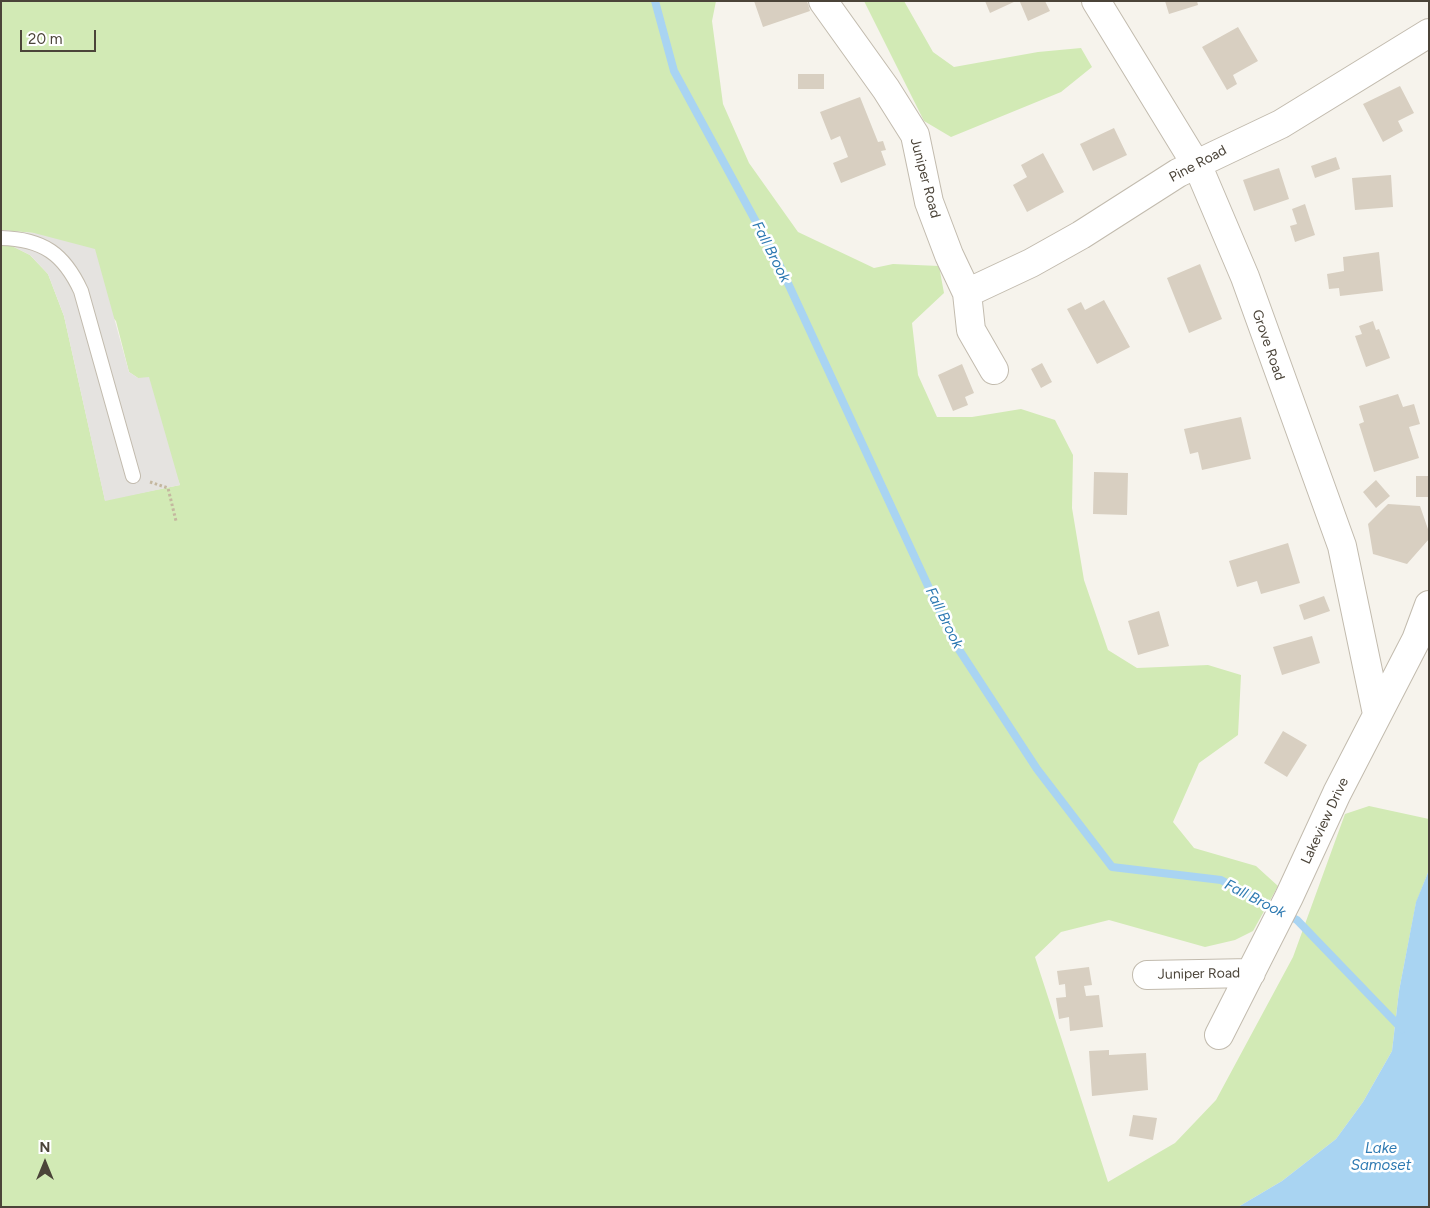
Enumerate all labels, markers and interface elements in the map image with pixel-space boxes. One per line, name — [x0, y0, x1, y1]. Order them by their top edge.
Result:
scale bar — [22, 20, 99, 52]
text: 20 m — [28, 30, 62, 48]
street label: Juniper Road — [906, 136, 944, 220]
street label: Pine Road — [1166, 142, 1230, 186]
water label: Fall Brook — [748, 218, 794, 286]
street label: Grove Road — [1248, 307, 1288, 383]
water label: Fall Brook — [921, 584, 967, 652]
street label: Lakeview Drive — [1298, 775, 1352, 867]
water label: Fall Brook — [1221, 876, 1289, 922]
street label: Juniper Road — [1158, 965, 1240, 983]
north arrow — [20, 1138, 70, 1188]
text: N — [40, 1139, 50, 1156]
water label: Lake Samoset — [1351, 1140, 1411, 1175]

